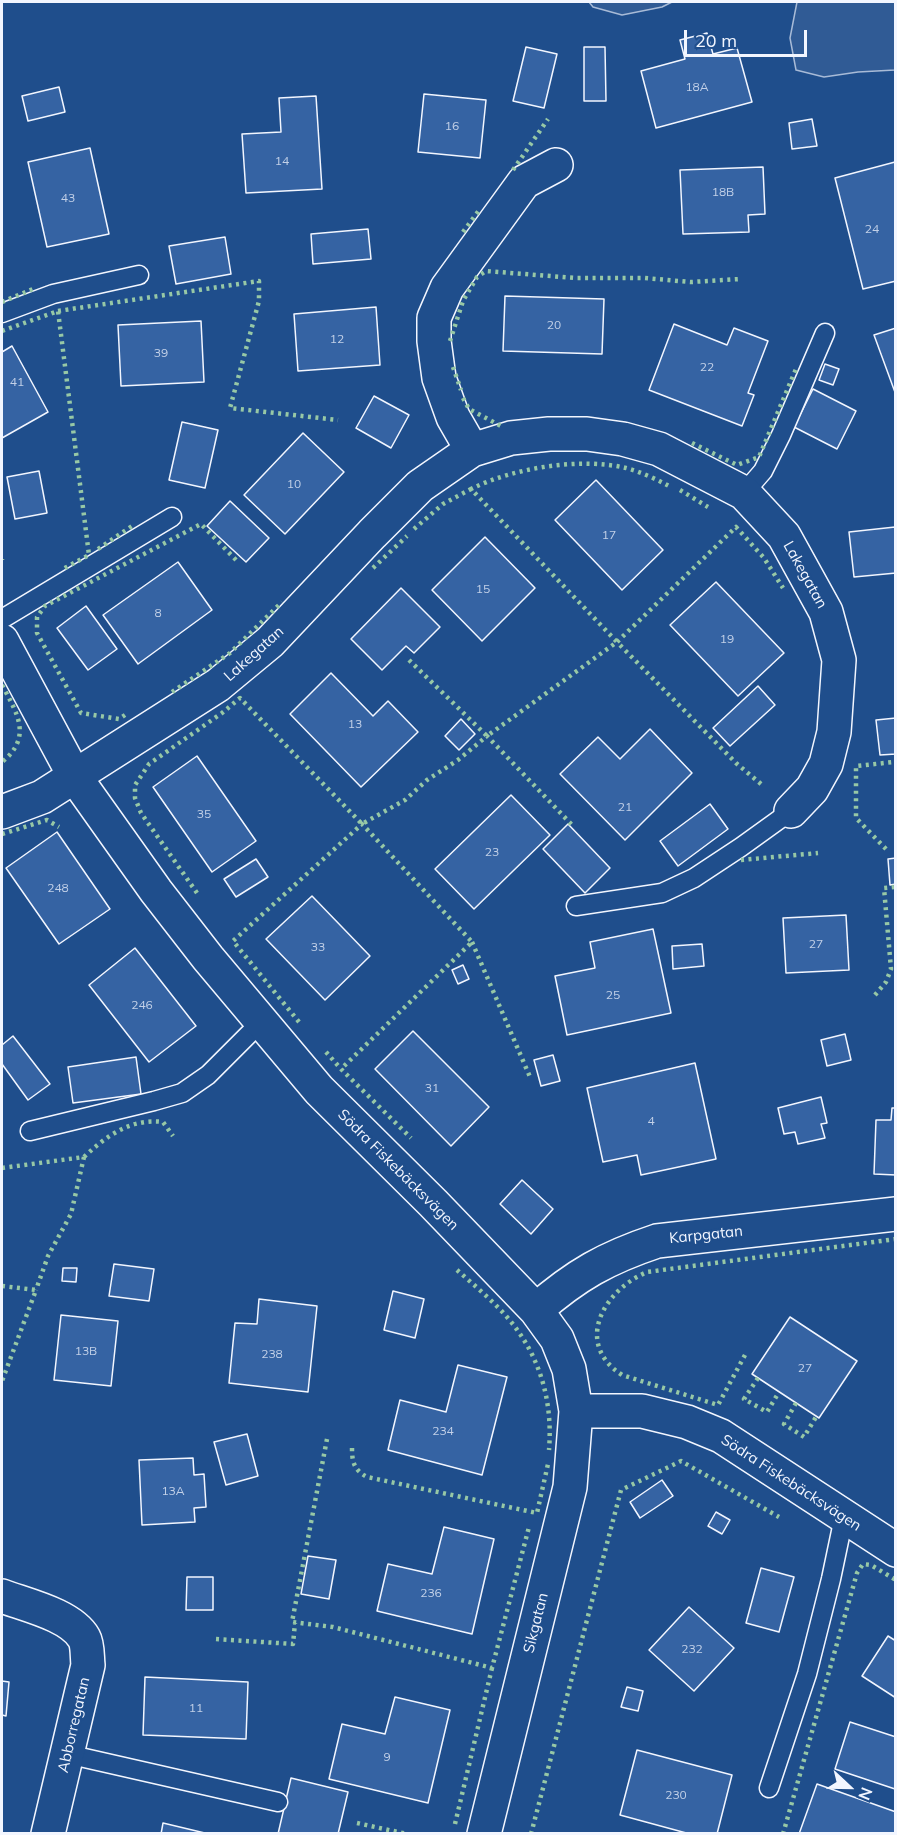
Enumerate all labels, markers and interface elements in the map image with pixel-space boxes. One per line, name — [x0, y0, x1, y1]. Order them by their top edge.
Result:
scale bar — [687, 18, 810, 56]
text: 20 m — [695, 29, 737, 52]
house number: 18A — [685, 80, 709, 94]
house number: 16 — [445, 119, 459, 133]
house number: 14 — [275, 154, 289, 168]
house number: 18B — [712, 185, 734, 199]
house number: 43 — [61, 191, 75, 205]
house number: 24 — [865, 222, 879, 236]
house number: 20 — [547, 318, 561, 332]
house number: 12 — [330, 332, 344, 346]
house number: 39 — [154, 346, 168, 360]
house number: 22 — [700, 360, 714, 374]
house number: 41 — [10, 375, 24, 389]
house number: 10 — [287, 477, 301, 491]
house number: 17 — [602, 528, 616, 542]
street label: Lakegatan — [779, 538, 831, 612]
house number: 15 — [476, 582, 490, 596]
house number: 8 — [154, 606, 162, 620]
street label: Lakegatan — [220, 623, 288, 685]
house number: 19 — [720, 632, 734, 646]
house number: 13 — [348, 717, 362, 731]
house number: 21 — [618, 800, 632, 814]
house number: 35 — [197, 807, 211, 821]
house number: 23 — [485, 845, 499, 859]
house number: 248 — [47, 881, 69, 895]
house number: 27 — [809, 937, 823, 951]
house number: 33 — [311, 940, 325, 954]
house number: 25 — [606, 988, 620, 1002]
house number: 246 — [131, 998, 153, 1012]
house number: 31 — [425, 1081, 439, 1095]
street label: Södra Fiskebäcksvägen — [334, 1106, 462, 1234]
house number: 4 — [647, 1114, 655, 1128]
street label: Karpgatan — [668, 1222, 744, 1248]
house number: 13B — [75, 1344, 97, 1358]
house number: 238 — [261, 1347, 283, 1361]
house number: 27 — [798, 1361, 812, 1375]
house number: 234 — [432, 1424, 454, 1438]
street label: Södra Fiskebäcksvägen — [717, 1431, 865, 1535]
house number: 13A — [161, 1484, 185, 1498]
house number: 236 — [420, 1586, 442, 1600]
street label: Sikgatan — [520, 1591, 552, 1655]
house number: 232 — [681, 1642, 703, 1656]
street label: Abborregatan — [54, 1675, 94, 1775]
house number: 11 — [189, 1701, 203, 1715]
house number: 9 — [383, 1750, 391, 1764]
north arrow — [819, 1757, 879, 1817]
text: N — [854, 1784, 877, 1803]
house number: 230 — [665, 1788, 687, 1802]

